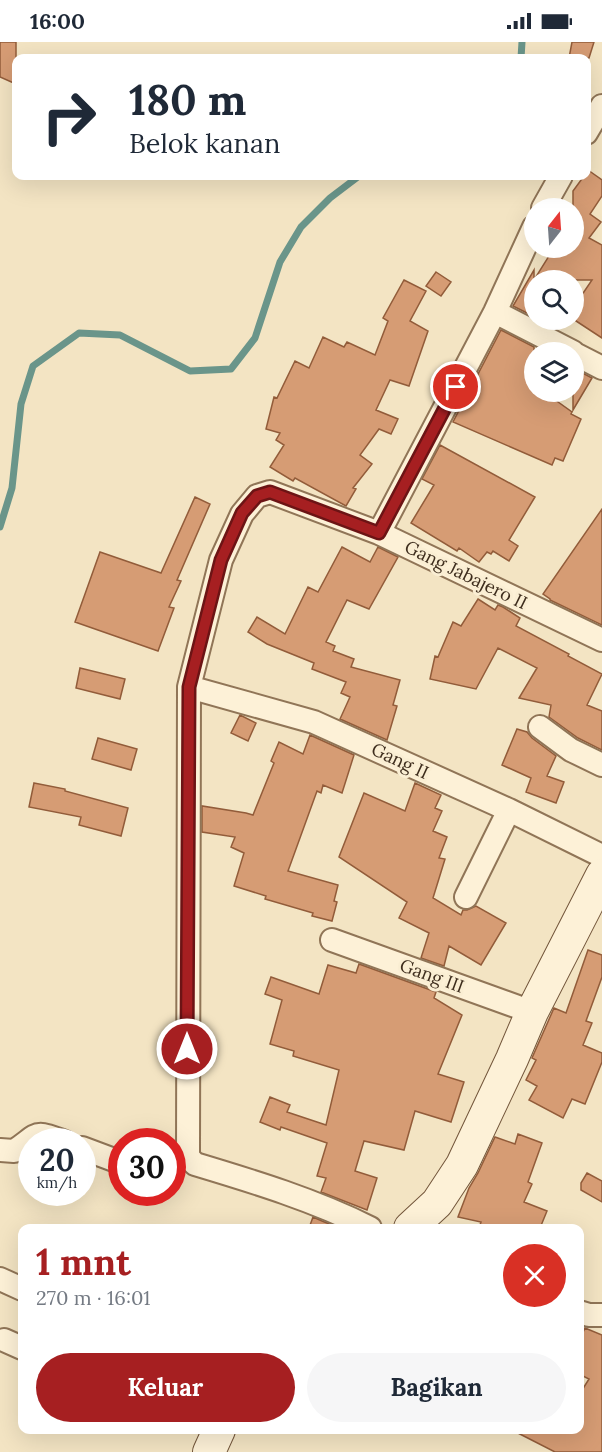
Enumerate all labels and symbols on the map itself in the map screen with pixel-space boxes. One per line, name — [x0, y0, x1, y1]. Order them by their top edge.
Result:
north arrow — [524, 198, 584, 258]
pin — [430, 361, 481, 412]
street label: Gang Jabajero II — [401, 535, 531, 614]
street label: Gang II — [368, 737, 433, 784]
street label: Gang III — [397, 953, 467, 998]
position arrow — [155, 1017, 219, 1081]
speed limit sign: 30 — [108, 1128, 186, 1206]

